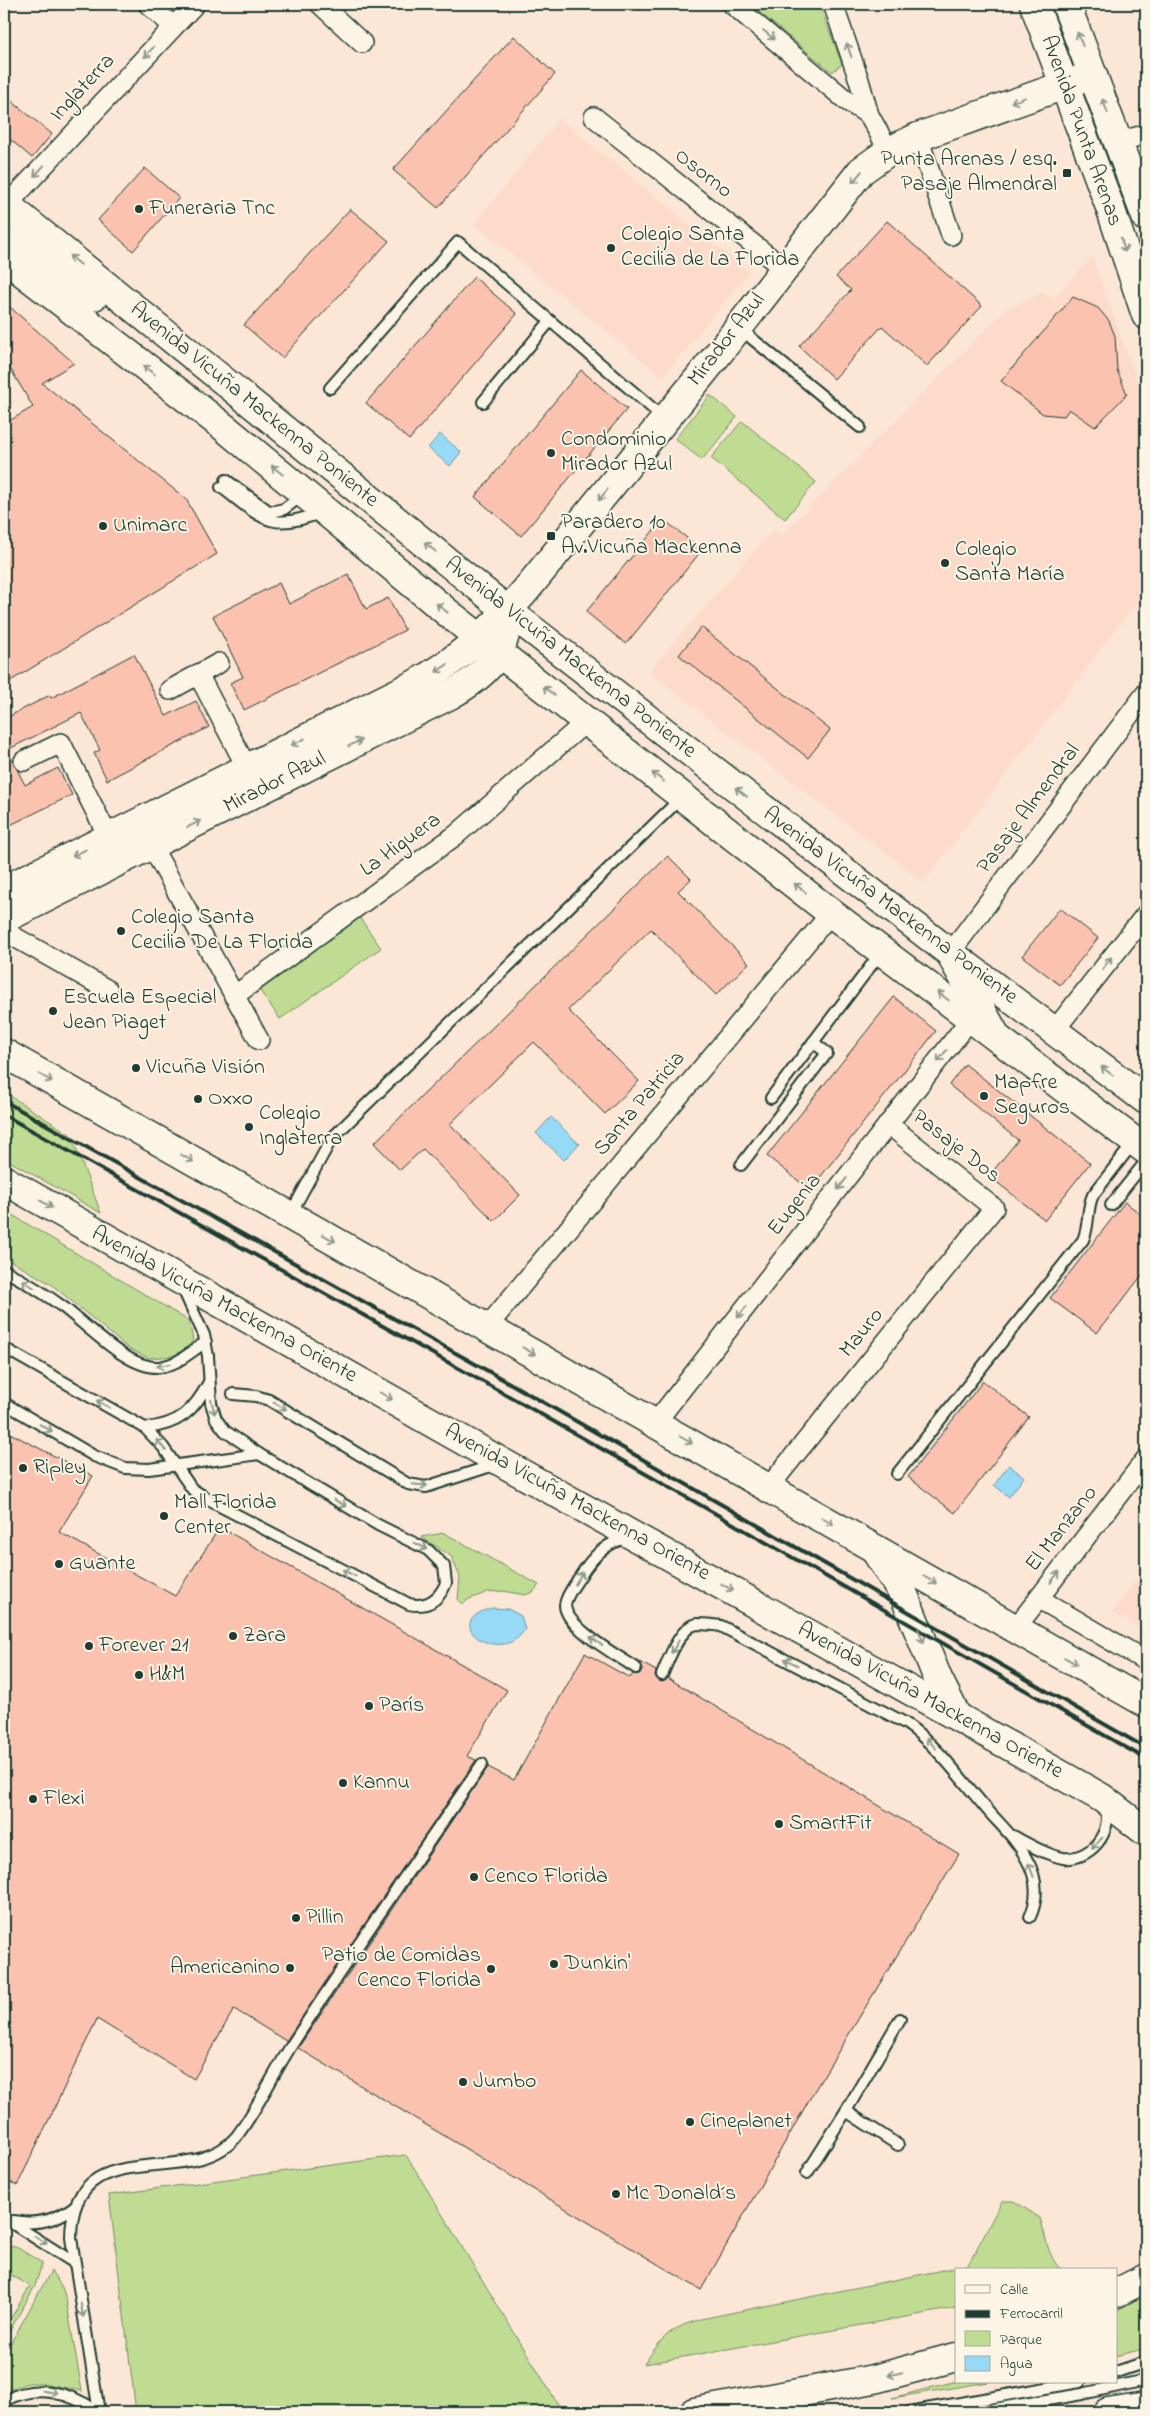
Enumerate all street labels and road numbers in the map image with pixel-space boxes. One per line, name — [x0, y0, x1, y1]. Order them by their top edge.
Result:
street label: Avenida Punta Arenas — [1032, 31, 1130, 231]
street label: Inglaterra — [43, 47, 124, 130]
street label: Osorno — [667, 141, 739, 207]
street label: Mirador Azul — [680, 286, 774, 394]
street label: Avenida Vicuña Mackenna Poniente — [123, 294, 385, 516]
street label: Avenida Vicuña Mackenna Poniente — [437, 549, 703, 767]
street label: Pasaje Almendral — [969, 737, 1089, 881]
street label: Mirador Azul — [218, 744, 332, 822]
street label: Avenida Vicuña Mackenna Poniente — [756, 799, 1024, 1013]
street label: La Higuera — [354, 805, 449, 886]
street label: Santa Patricia — [586, 1044, 694, 1164]
street label: Pasaje Dos — [905, 1102, 1007, 1192]
street label: Eugenia — [760, 1167, 831, 1244]
street label: Avenida Vicuña Mackenna Oriente — [85, 1218, 363, 1392]
street label: Mauro — [832, 1301, 892, 1365]
street label: Avenida Vicuña Mackenna Oriente — [438, 1416, 716, 1590]
street label: El Manzano — [1018, 1479, 1106, 1579]
street label: Avenida Vicuña Mackenna Oriente — [791, 1614, 1069, 1788]

